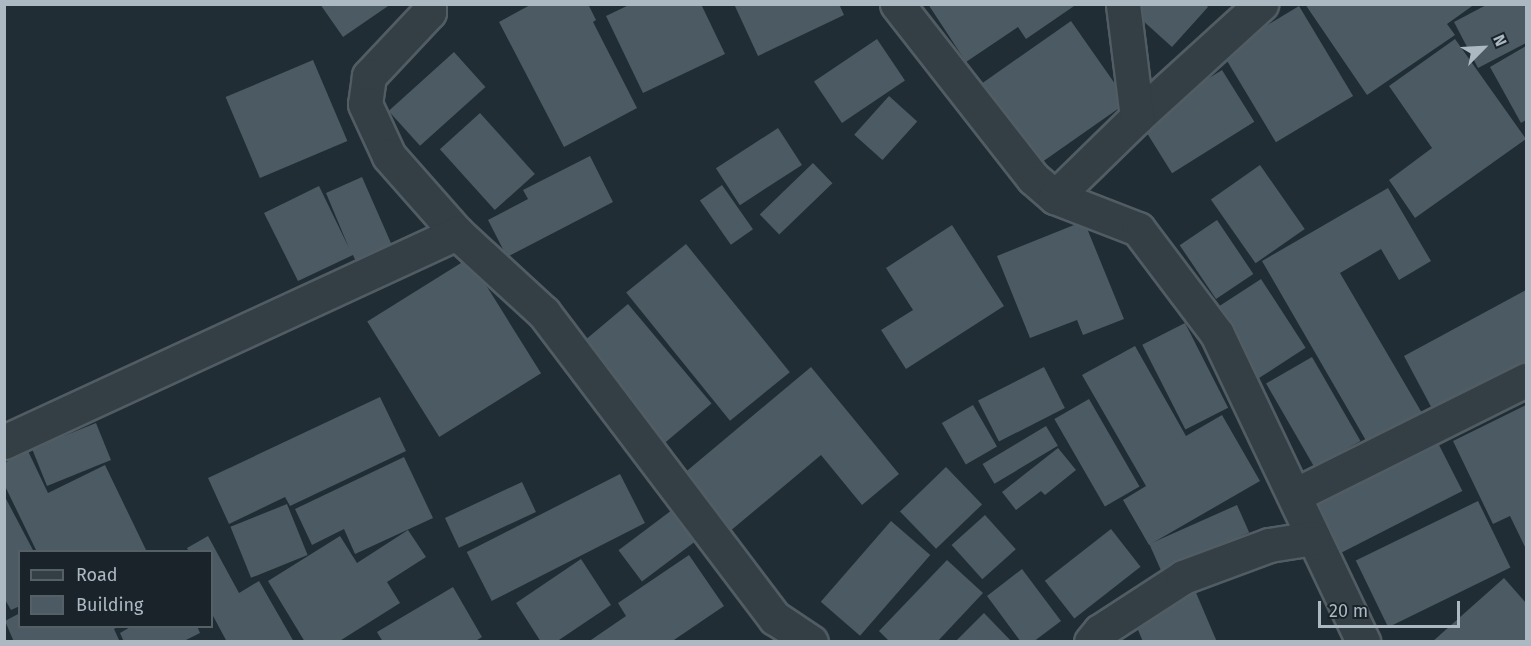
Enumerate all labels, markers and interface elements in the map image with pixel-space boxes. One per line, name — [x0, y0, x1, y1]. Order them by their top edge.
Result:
north arrow — [1453, 18, 1513, 78]
text: N — [1489, 32, 1511, 49]
legend — [18, 550, 213, 628]
text: Road — [76, 564, 118, 586]
scale bar — [1321, 589, 1464, 627]
text: Building — [76, 594, 143, 616]
text: 20 m — [1329, 600, 1368, 622]

